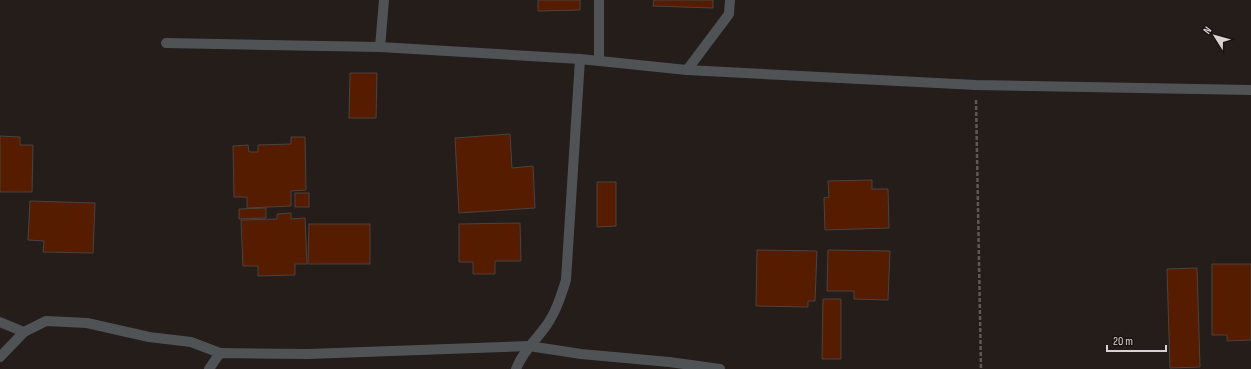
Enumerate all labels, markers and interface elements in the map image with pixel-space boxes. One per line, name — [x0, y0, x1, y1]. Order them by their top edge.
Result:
north arrow — [1195, 16, 1235, 56]
text: N — [1200, 24, 1214, 37]
scale bar — [1107, 327, 1166, 353]
text: 20 m — [1113, 334, 1133, 349]

